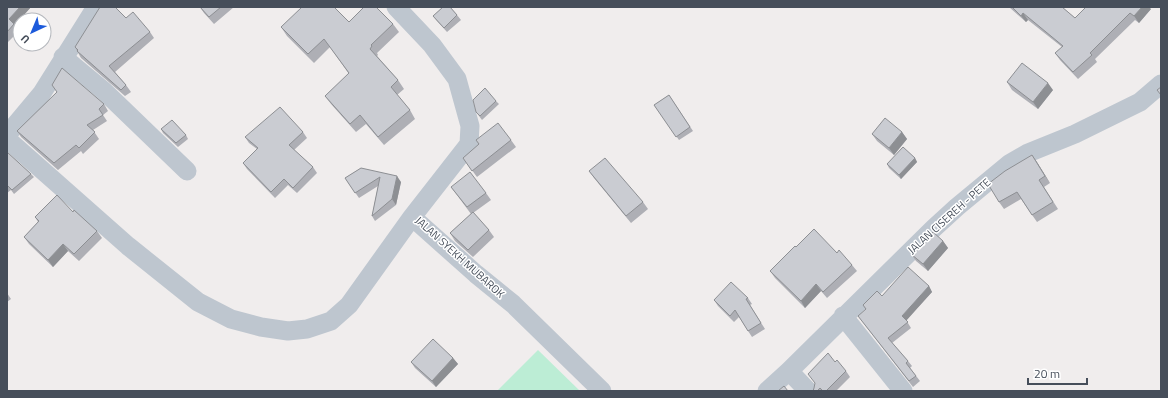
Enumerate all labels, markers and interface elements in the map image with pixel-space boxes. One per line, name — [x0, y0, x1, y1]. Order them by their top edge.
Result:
north arrow — [12, 12, 52, 52]
text: U — [17, 31, 33, 47]
street label: JALAN CISEREH - PETE — [904, 174, 994, 258]
street label: JALAN SYEKH MUBAROK — [412, 213, 509, 302]
scale bar — [1028, 360, 1087, 386]
text: 20 m — [1034, 364, 1060, 383]

